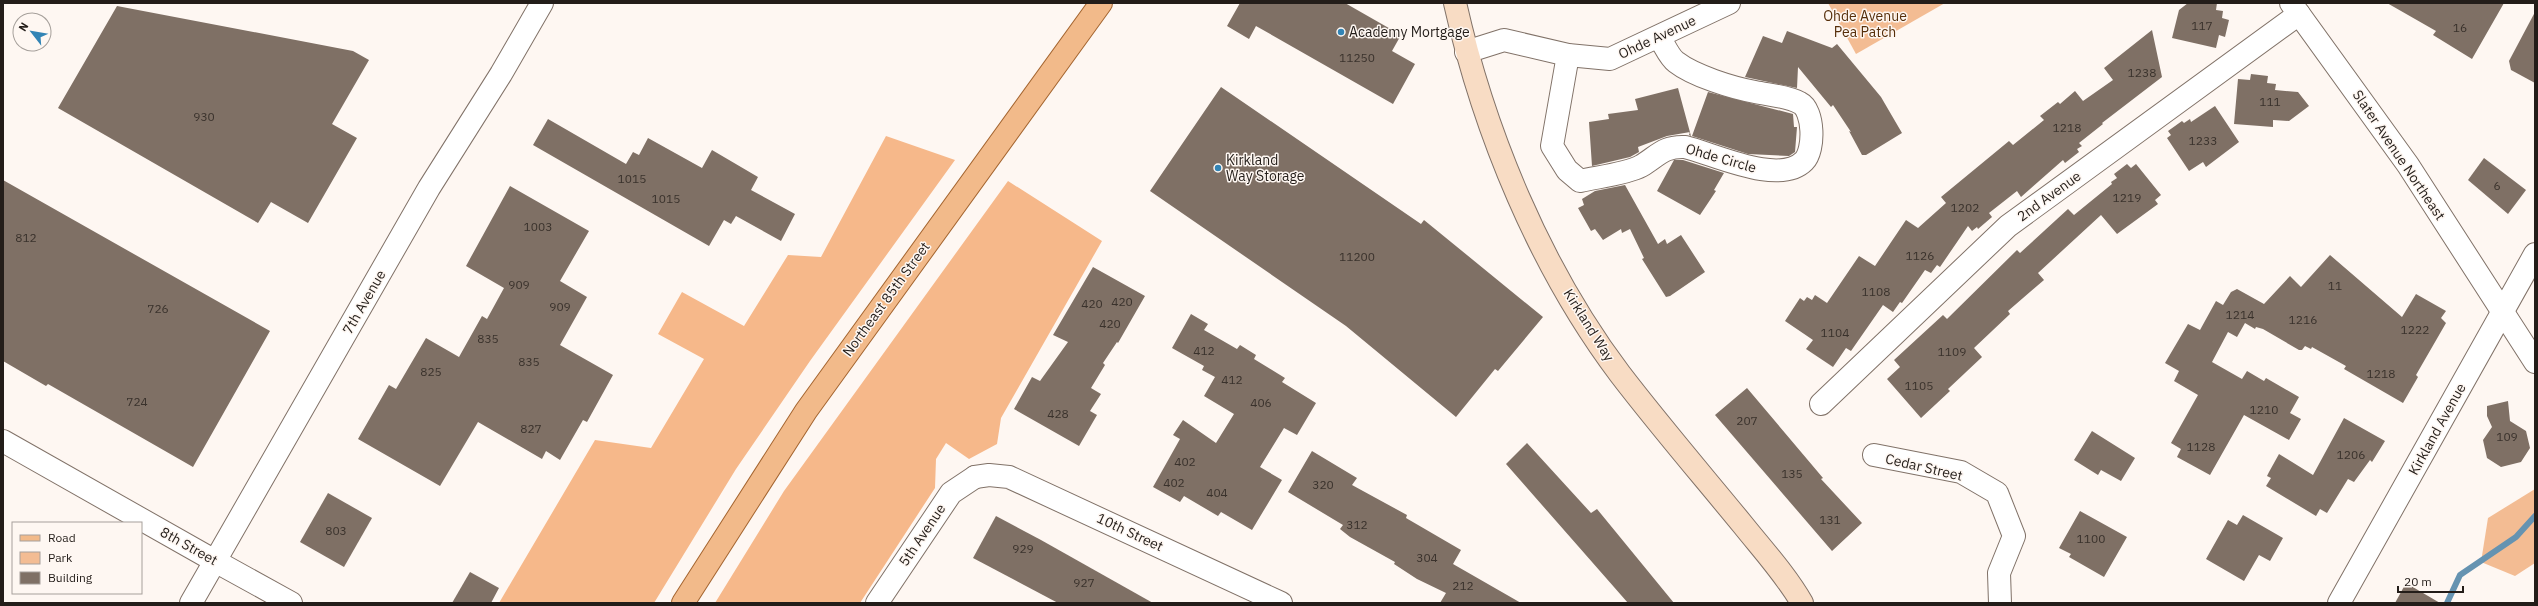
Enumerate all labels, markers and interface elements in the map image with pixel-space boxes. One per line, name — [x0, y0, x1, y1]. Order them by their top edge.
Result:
park label: Ohde Avenue Pea Patch — [1823, 7, 1907, 41]
street label: Ohde Avenue — [1615, 11, 1699, 63]
north arrow — [12, 12, 52, 52]
house number: 117 — [2191, 18, 2213, 33]
text: N — [15, 20, 31, 34]
house number: 16 — [2453, 20, 2467, 35]
place label: Academy Mortgage — [1349, 23, 1470, 41]
marker: Academy Mortgage — [1336, 27, 1346, 37]
house number: 11250 — [1339, 50, 1375, 65]
house number: 1238 — [2128, 65, 2156, 80]
street label: Slater Avenue Northeast — [2349, 87, 2449, 224]
house number: 111 — [2259, 94, 2281, 109]
house number: 930 — [193, 109, 215, 124]
house number: 1218 — [2053, 120, 2081, 135]
house number: 1233 — [2189, 133, 2217, 148]
street label: Ohde Circle — [1684, 139, 1759, 177]
place label: Kirkland Way Storage — [1226, 151, 1305, 185]
marker: Kirkland Way Storage — [1213, 163, 1223, 173]
street label: 2nd Avenue — [2014, 167, 2085, 225]
house number: 1015 — [618, 171, 646, 186]
house number: 6 — [2493, 178, 2501, 193]
house number: 1219 — [2113, 190, 2141, 205]
house number: 1015 — [652, 191, 680, 206]
house number: 1202 — [1951, 200, 1979, 215]
house number: 1003 — [524, 219, 552, 234]
house number: 812 — [15, 230, 37, 245]
street label: Northeast 85th Street — [838, 238, 934, 360]
house number: 1126 — [1906, 248, 1934, 263]
house number: 11200 — [1339, 249, 1375, 264]
street label: 7th Avenue — [338, 266, 390, 337]
house number: 909 — [508, 277, 530, 292]
house number: 11 — [2328, 278, 2342, 293]
house number: 1108 — [1862, 284, 1890, 299]
street label: Kirkland Way — [1560, 285, 1618, 365]
house number: 420 — [1111, 294, 1133, 309]
house number: 420 — [1081, 296, 1103, 311]
house number: 909 — [549, 299, 571, 314]
house number: 726 — [147, 301, 169, 316]
house number: 1214 — [2226, 307, 2254, 322]
house number: 1216 — [2289, 312, 2317, 327]
house number: 420 — [1099, 316, 1121, 331]
house number: 1222 — [2401, 322, 2429, 337]
house number: 1104 — [1821, 325, 1849, 340]
house number: 835 — [477, 331, 499, 346]
house number: 412 — [1193, 343, 1215, 358]
house number: 1109 — [1938, 344, 1966, 359]
house number: 835 — [518, 354, 540, 369]
house number: 825 — [420, 364, 442, 379]
house number: 1218 — [2367, 366, 2395, 381]
house number: 412 — [1221, 372, 1243, 387]
house number: 1105 — [1905, 378, 1933, 393]
street label: Kirkland Avenue — [2404, 380, 2470, 478]
house number: 724 — [126, 394, 148, 409]
house number: 406 — [1250, 395, 1272, 410]
house number: 1210 — [2250, 402, 2278, 417]
house number: 428 — [1047, 406, 1069, 421]
house number: 207 — [1736, 413, 1758, 428]
house number: 827 — [520, 421, 542, 436]
house number: 109 — [2496, 429, 2518, 444]
house number: 1128 — [2187, 439, 2215, 454]
house number: 1206 — [2337, 447, 2365, 462]
street label: Cedar Street — [1884, 449, 1965, 485]
house number: 402 — [1174, 454, 1196, 469]
house number: 135 — [1781, 466, 1803, 481]
house number: 402 — [1163, 475, 1185, 490]
house number: 320 — [1312, 477, 1334, 492]
house number: 404 — [1206, 485, 1228, 500]
street label: 5th Avenue — [895, 500, 950, 570]
street label: 10th Street — [1094, 509, 1166, 555]
house number: 131 — [1819, 512, 1841, 527]
house number: 312 — [1346, 517, 1368, 532]
legend — [12, 522, 142, 594]
street label: 8th Street — [157, 523, 221, 569]
house number: 803 — [325, 523, 347, 538]
text: Road — [48, 530, 76, 545]
house number: 1100 — [2077, 531, 2105, 546]
house number: 929 — [1012, 541, 1034, 556]
text: Park — [48, 550, 73, 565]
house number: 304 — [1416, 550, 1438, 565]
scale bar — [2398, 568, 2463, 594]
text: Building — [48, 570, 93, 585]
text: 20 m — [2404, 574, 2432, 589]
house number: 927 — [1073, 575, 1095, 590]
house number: 212 — [1452, 578, 1474, 593]

